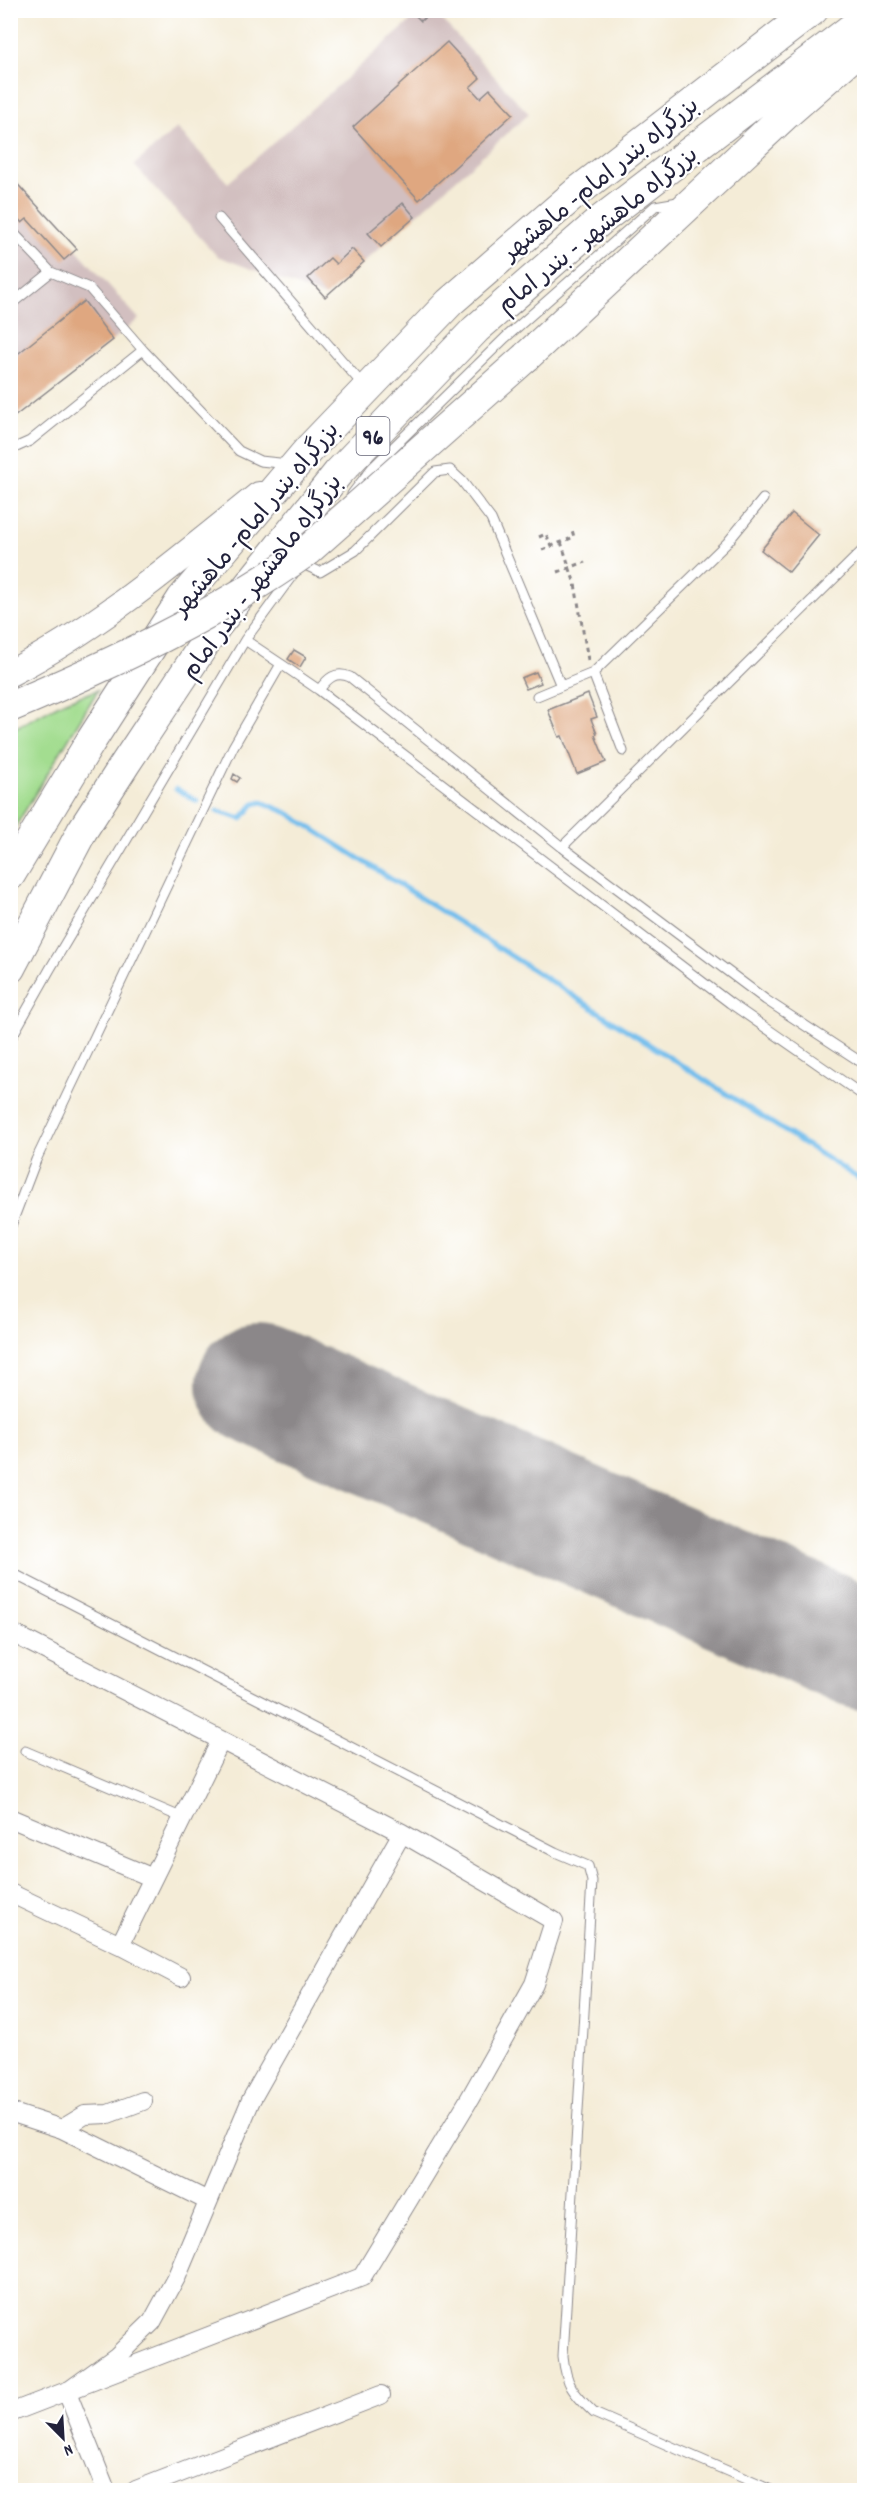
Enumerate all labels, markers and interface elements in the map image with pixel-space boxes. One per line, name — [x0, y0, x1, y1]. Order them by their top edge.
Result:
street label: بزرگراه بندر امام- ماهشهر — [495, 90, 707, 272]
street label: بزرگراه ماهشهر - بندر امام — [491, 140, 707, 323]
street label: بزرگراه بندر امام- ماهشهر — [165, 415, 349, 626]
road number: 96 — [356, 417, 389, 455]
street label: بزرگراه ماهشهر - بندر امام — [175, 468, 352, 688]
north arrow — [33, 2408, 93, 2468]
text: N — [60, 2437, 76, 2462]

